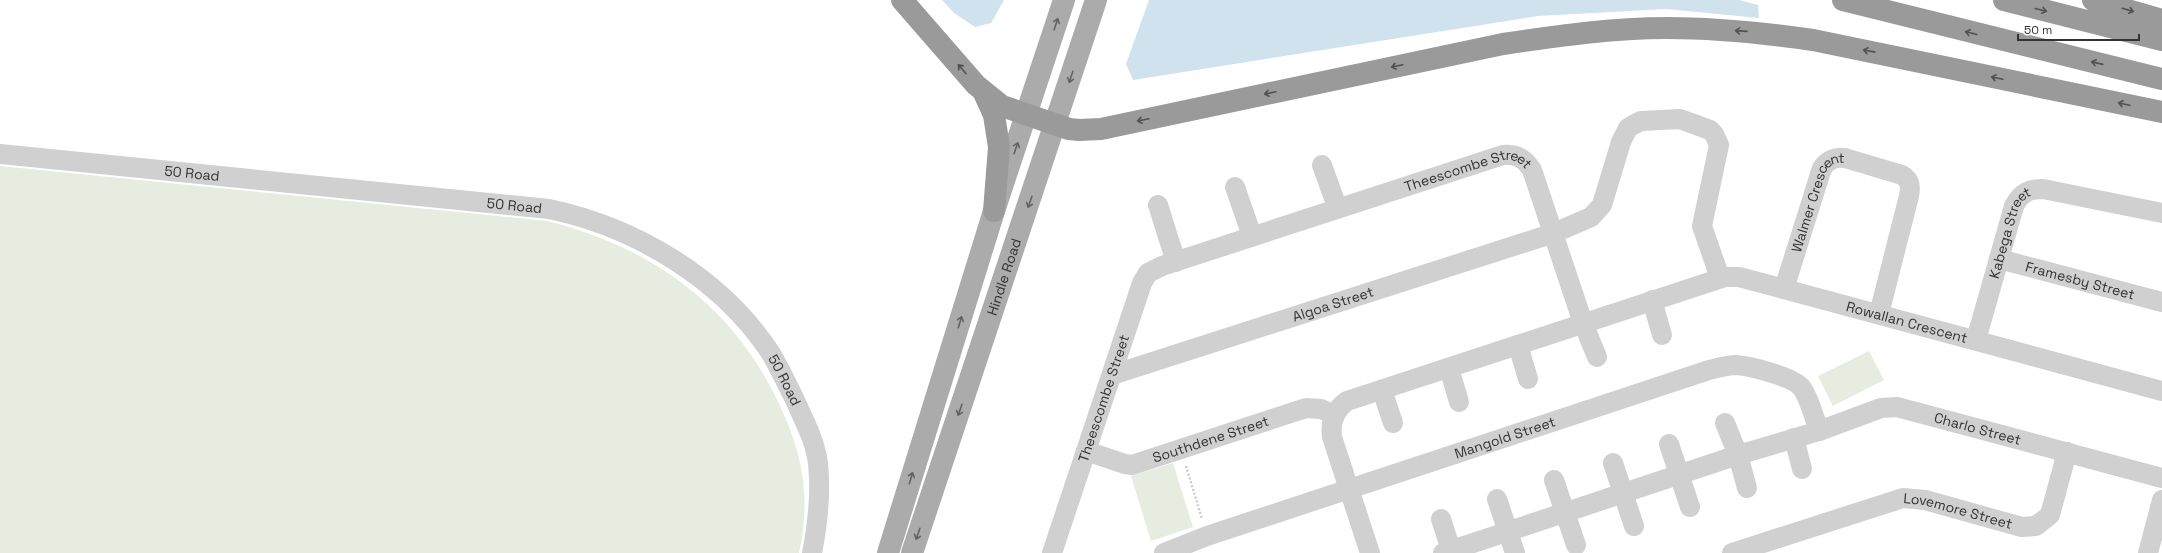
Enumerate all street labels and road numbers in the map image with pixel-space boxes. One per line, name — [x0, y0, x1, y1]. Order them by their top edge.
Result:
street label: Theescombe Street — [1402, 146, 1536, 196]
street label: Walmer Crescent — [1787, 149, 1845, 255]
street label: 50 Road — [164, 162, 220, 185]
street label: Kabega Street — [1985, 182, 2034, 281]
street label: 50 Road — [486, 194, 543, 217]
street label: Hindle Road — [983, 236, 1025, 318]
street label: Framesby Street — [2024, 257, 2137, 303]
street label: Algoa Street — [1290, 283, 1376, 326]
street label: Rowallan Crescent — [1844, 297, 1970, 347]
street label: Theescombe Street — [1074, 332, 1133, 465]
street label: 50 Road — [764, 351, 805, 408]
street label: Charlo Street — [1932, 408, 2023, 449]
street label: Southdene Street — [1150, 412, 1271, 467]
street label: Mangold Street — [1452, 412, 1558, 463]
street label: Lovemore Street — [1903, 489, 2014, 533]

